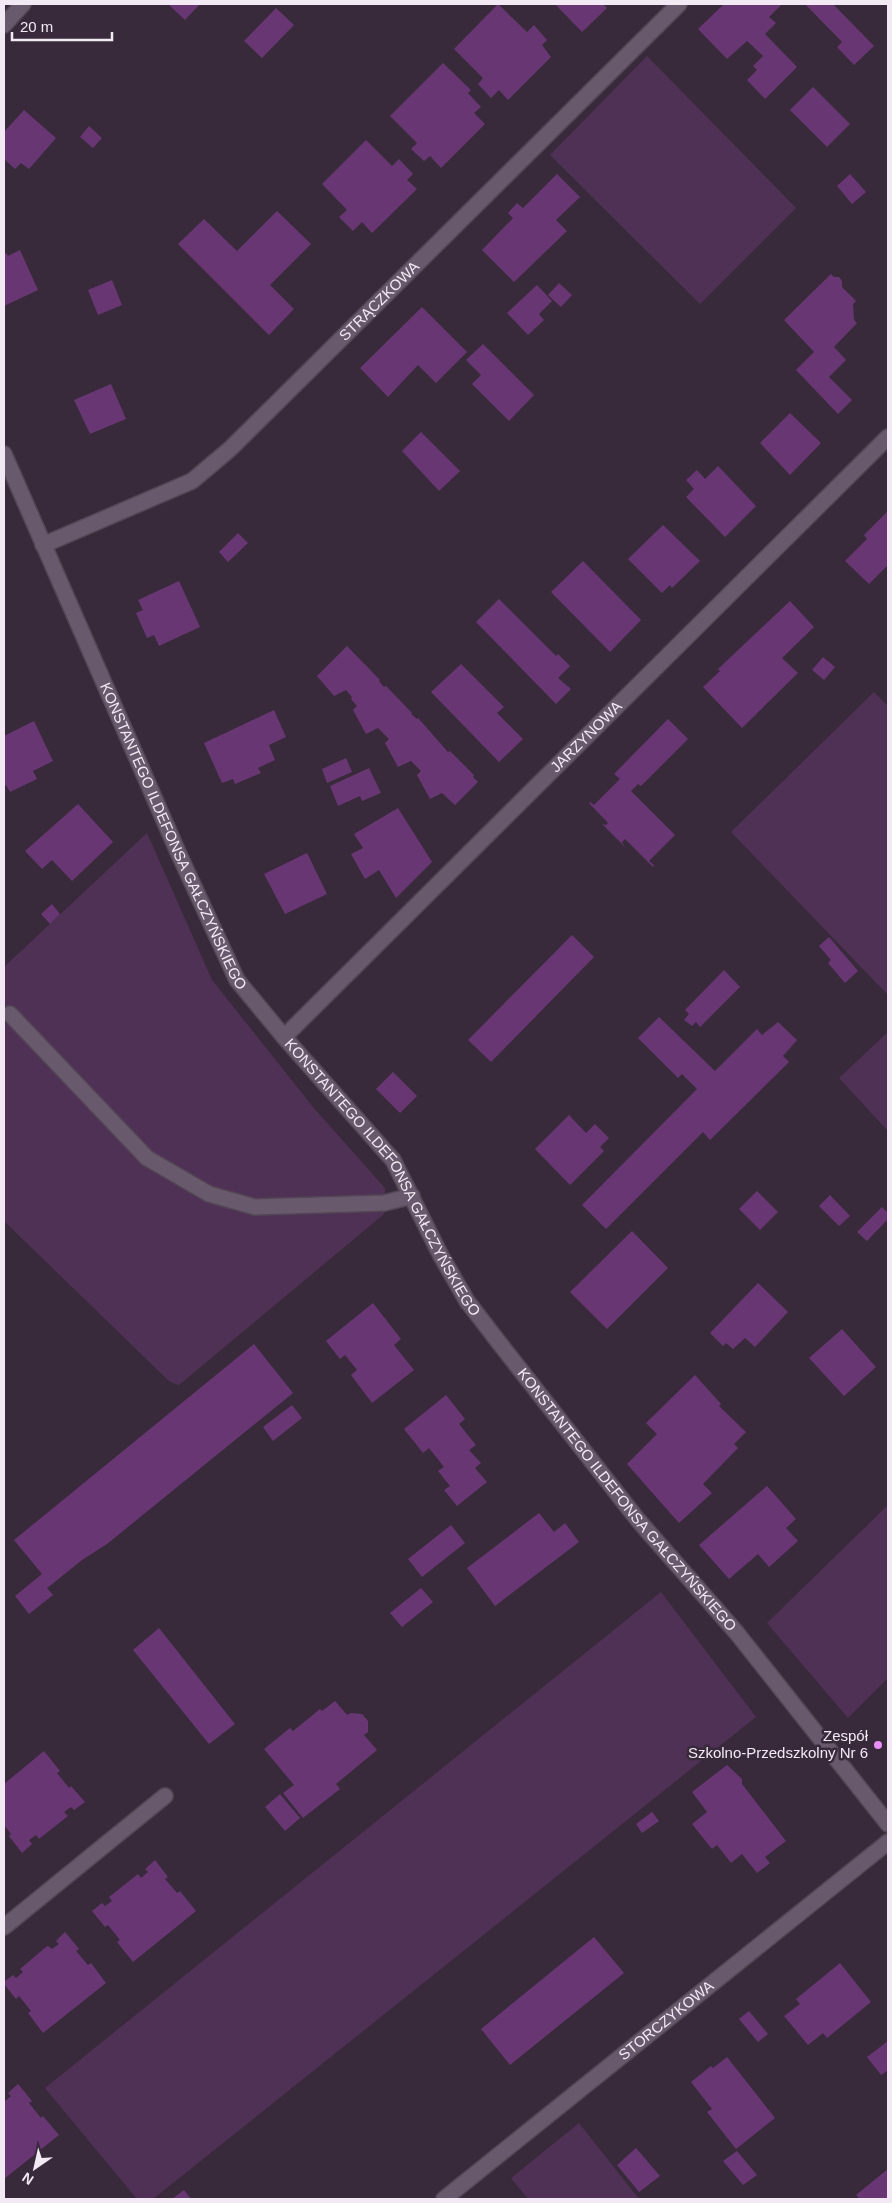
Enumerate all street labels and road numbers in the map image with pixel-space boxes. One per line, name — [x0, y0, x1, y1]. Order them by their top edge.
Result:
street label: STRĄCZKOWA — [336, 258, 422, 344]
street label: KONSTANTEGO ILDEFONSA GAŁCZYŃSKIEGO — [97, 680, 250, 993]
street label: JARZYNOWA — [547, 697, 625, 775]
street label: KONSTANTEGO ILDEFONSA GAŁCZYŃSKIEGO — [282, 1035, 484, 1319]
street label: KONSTANTEGO ILDEFONSA GAŁCZYŃSKIEGO — [514, 1365, 740, 1634]
street label: STORCZYKOWA — [615, 1977, 717, 2063]

